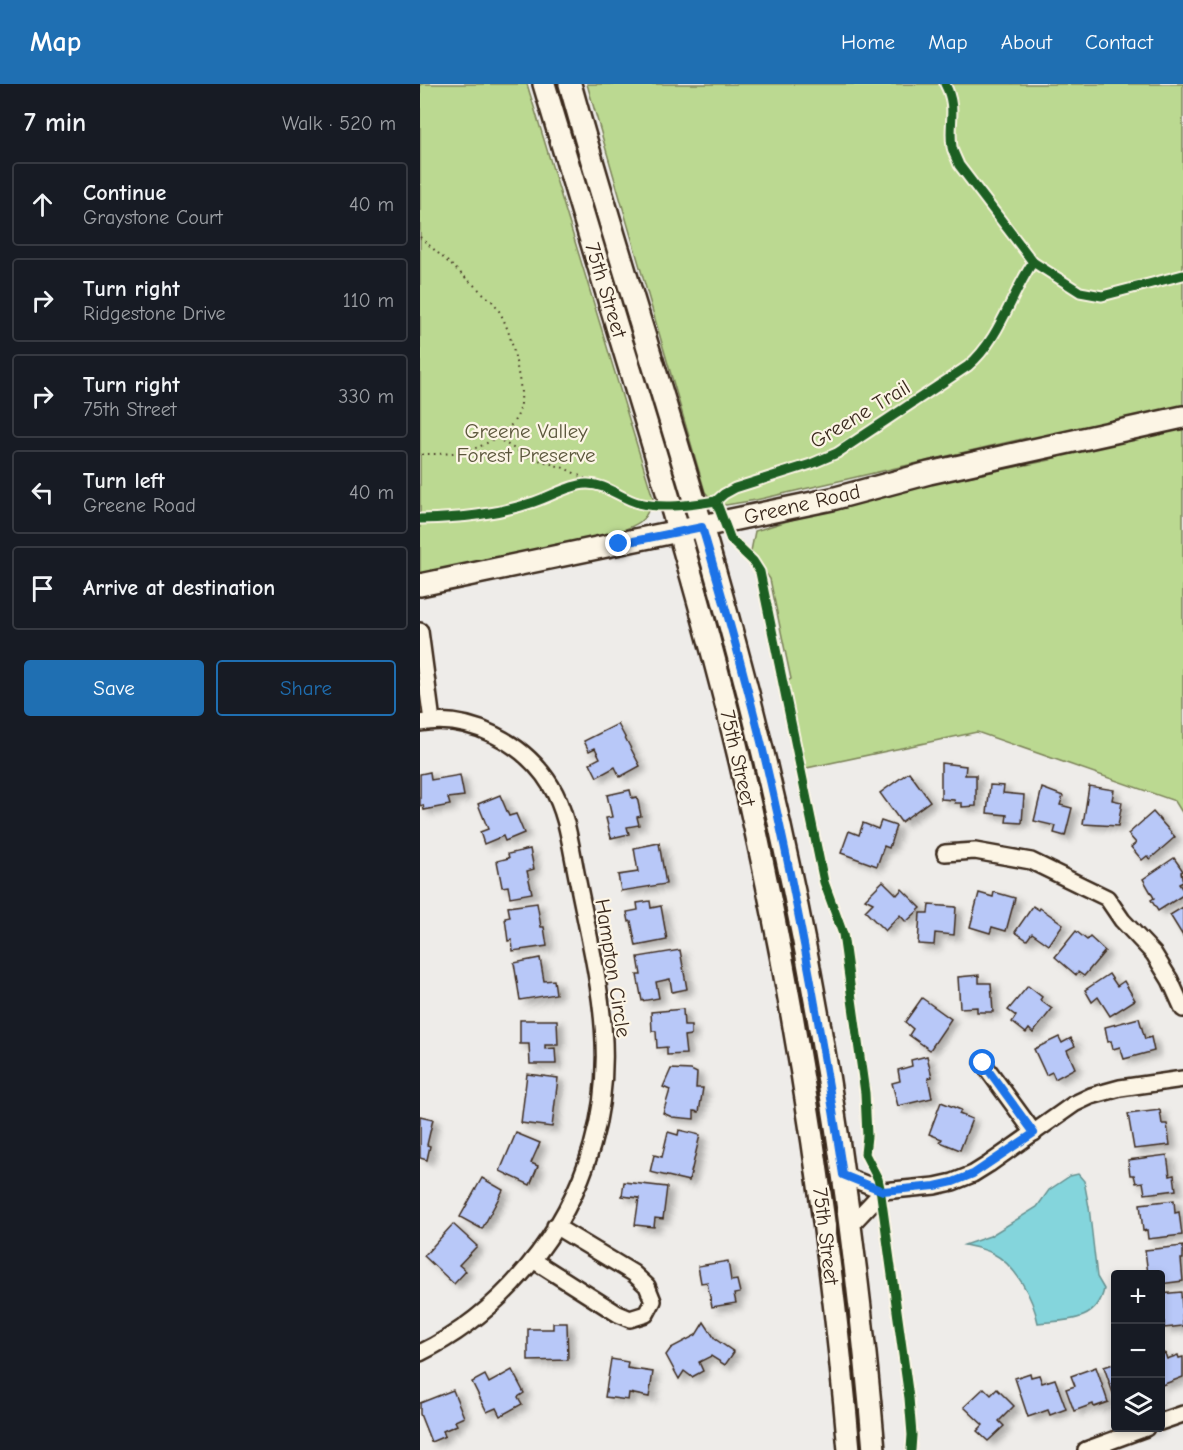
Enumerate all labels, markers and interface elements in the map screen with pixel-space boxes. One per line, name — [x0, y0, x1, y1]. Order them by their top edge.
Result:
text: Map — [30, 26, 81, 58]
text: Home — [841, 30, 895, 54]
text: Map — [928, 30, 968, 54]
text: About — [1001, 30, 1052, 54]
text: Contact — [1085, 30, 1153, 54]
text: 7 min — [24, 108, 86, 138]
text: Walk · 520 m — [282, 112, 396, 135]
text: Continue — [83, 180, 166, 206]
icon: ahead — [26, 188, 59, 221]
text: 40 m — [349, 193, 394, 216]
text: Graystone Court — [83, 206, 223, 229]
street label: 75th Street — [580, 240, 632, 341]
text: Turn right — [83, 276, 180, 302]
icon: right — [26, 284, 59, 317]
text: 110 m — [343, 289, 394, 312]
text: Ridgestone Drive — [83, 302, 226, 325]
text: Turn right — [83, 372, 180, 398]
street label: Greene Trail — [806, 375, 914, 453]
icon: right — [26, 380, 59, 413]
text: 330 m — [338, 385, 394, 408]
text: 75th Street — [83, 398, 177, 421]
park label: Greene Valley Forest Preserve — [457, 419, 595, 467]
text: Turn left — [83, 468, 165, 494]
icon: left — [26, 476, 59, 509]
street label: Greene Road — [742, 479, 862, 529]
text: 40 m — [349, 481, 394, 504]
text: Greene Road — [83, 494, 196, 517]
route end — [605, 530, 631, 556]
icon: arrive — [26, 572, 59, 605]
text: Arrive at destination — [83, 575, 275, 601]
button: Save — [24, 660, 204, 716]
button: Share — [216, 660, 396, 716]
street label: 75th Street — [715, 707, 761, 809]
street label: Hampton Circle — [590, 897, 636, 1039]
route start — [969, 1049, 995, 1075]
street label: 75th Street — [808, 1186, 844, 1287]
map controls — [1111, 1270, 1165, 1432]
button: + — [1111, 1270, 1165, 1324]
button: − — [1111, 1324, 1165, 1378]
button: layers — [1111, 1378, 1165, 1432]

